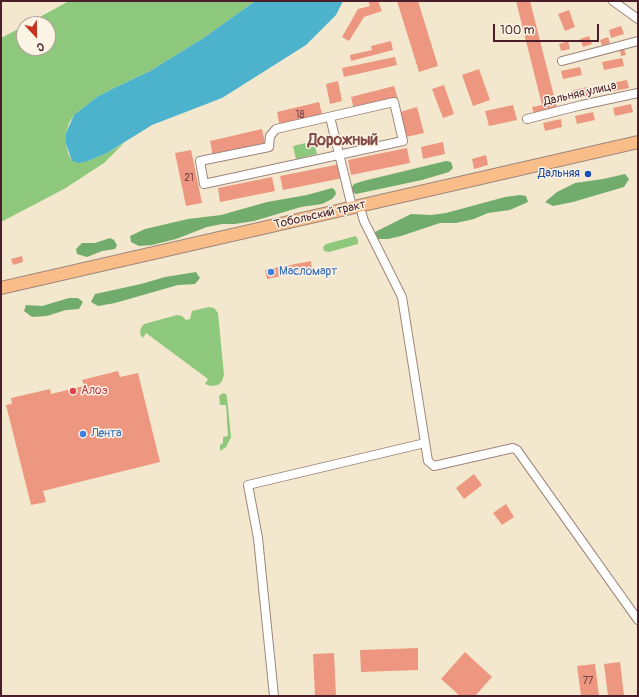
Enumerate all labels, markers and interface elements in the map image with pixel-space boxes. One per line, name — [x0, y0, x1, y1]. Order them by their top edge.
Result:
north arrow — [16, 16, 56, 56]
scale bar — [495, 16, 601, 42]
text: 100 m — [500, 23, 534, 38]
text: С — [35, 39, 46, 54]
street label: Дальняя улица — [542, 79, 618, 109]
house number: 18 — [296, 109, 304, 121]
district label: Дорожный — [308, 131, 378, 151]
place label: Дальняя — [538, 167, 580, 181]
marker: Дальняя — [583, 169, 593, 179]
house number: 21 — [184, 172, 194, 184]
street label: Тобольский тракт — [273, 197, 367, 233]
place label: Масломарт — [279, 265, 337, 279]
marker: Масломарт — [266, 267, 276, 277]
place label: Алоэ — [81, 384, 108, 398]
marker: Алоэ — [68, 386, 78, 396]
place label: Лента — [91, 427, 122, 441]
marker: Лента — [78, 429, 88, 439]
house number: 77 — [583, 675, 593, 687]

